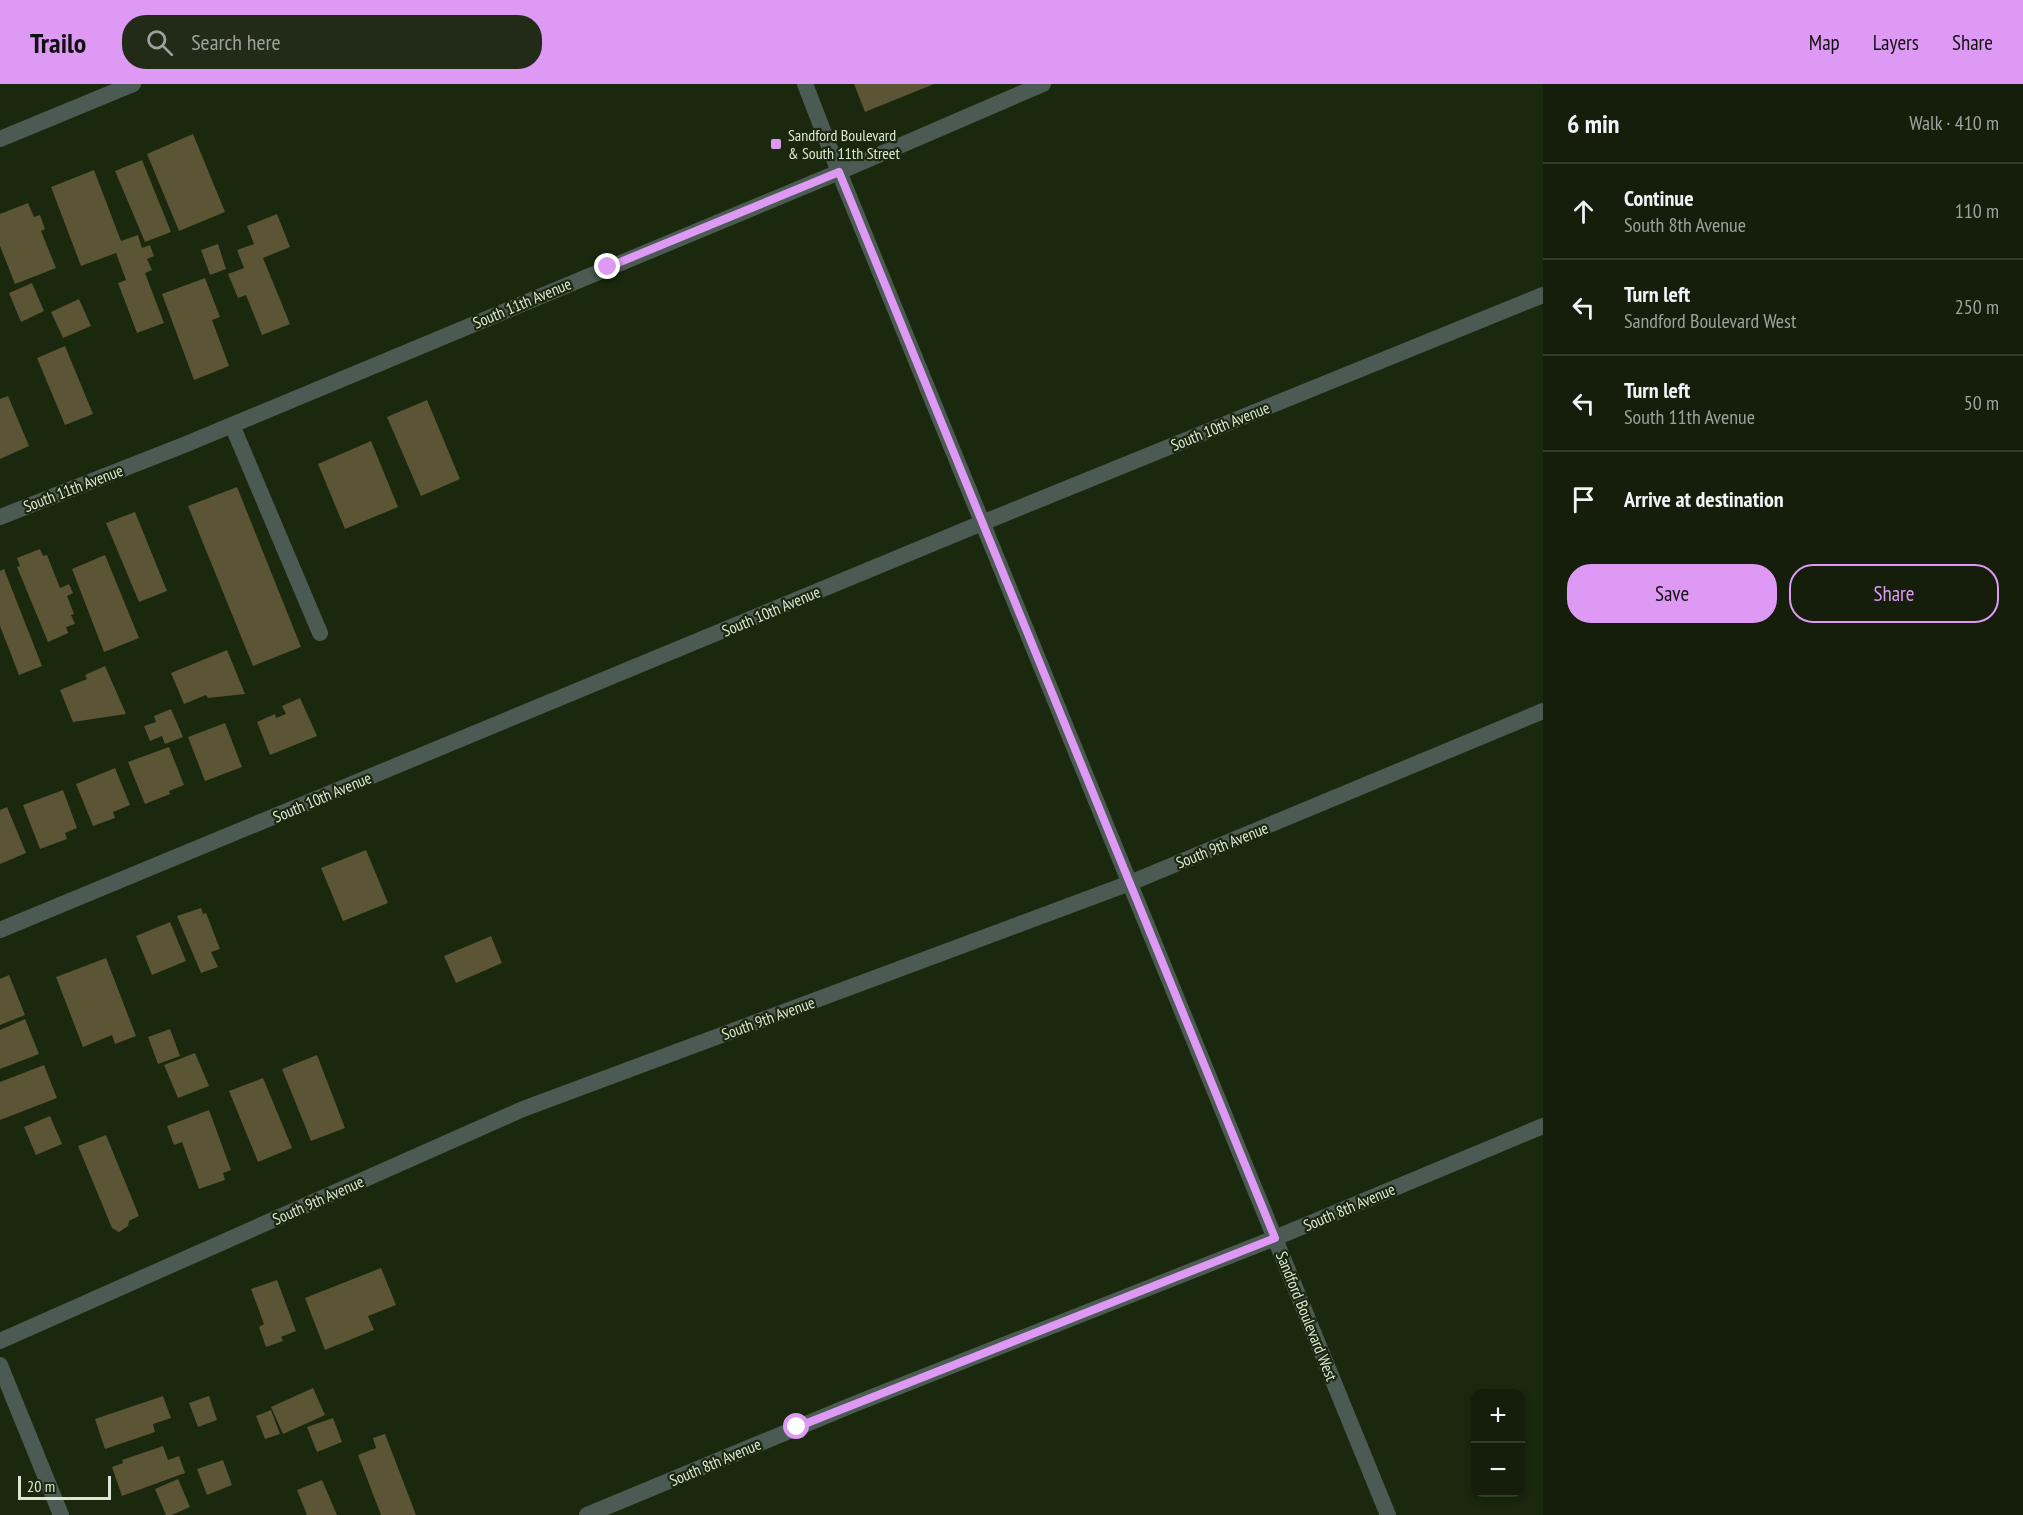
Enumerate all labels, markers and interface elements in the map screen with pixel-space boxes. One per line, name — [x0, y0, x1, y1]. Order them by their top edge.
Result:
search box — [122, 15, 542, 69]
text: Trailo — [30, 24, 86, 61]
icon: search — [143, 26, 176, 59]
text: Search here — [191, 28, 281, 56]
text: Map — [1809, 29, 1840, 56]
text: Layers — [1873, 29, 1919, 56]
text: Share — [1952, 29, 1993, 56]
text: 6 min — [1567, 107, 1620, 140]
text: Walk · 410 m — [1909, 110, 1999, 136]
place label: Sandford Boulevard & South 11th Street — [788, 125, 900, 163]
marker: Sandford Boulevard & South 11th Street — [769, 137, 783, 151]
text: Continue — [1624, 184, 1694, 212]
icon: ahead — [1567, 195, 1600, 228]
text: 110 m — [1955, 198, 1999, 224]
text: South 8th Avenue — [1624, 212, 1746, 238]
route end — [594, 253, 620, 279]
street label: South 11th Avenue — [470, 273, 574, 333]
text: Turn left — [1624, 280, 1690, 308]
icon: left — [1567, 291, 1600, 324]
text: 250 m — [1955, 294, 1999, 320]
text: Sandford Boulevard West — [1624, 308, 1796, 334]
text: Turn left — [1624, 376, 1690, 404]
icon: left — [1567, 387, 1600, 420]
text: 50 m — [1964, 390, 1999, 416]
street label: South 10th Avenue — [1168, 397, 1272, 455]
text: South 11th Avenue — [1624, 404, 1755, 430]
street label: South 11th Avenue — [20, 460, 126, 516]
icon: arrive — [1567, 483, 1600, 516]
text: Arrive at destination — [1624, 485, 1784, 513]
button: Save — [1567, 564, 1777, 623]
button: Share — [1789, 564, 1999, 623]
street label: South 10th Avenue — [719, 581, 823, 641]
street label: South 10th Avenue — [270, 767, 374, 827]
street label: South 9th Avenue — [1173, 817, 1271, 873]
street label: South 9th Avenue — [719, 992, 817, 1044]
street label: South 9th Avenue — [269, 1171, 367, 1229]
street label: South 8th Avenue — [1300, 1179, 1398, 1235]
street label: Sandford Boulevard West — [1272, 1248, 1342, 1384]
map controls — [1471, 1389, 1525, 1497]
button: + — [1471, 1389, 1525, 1443]
route start — [783, 1413, 809, 1439]
street label: South 8th Avenue — [666, 1434, 764, 1490]
button: − — [1471, 1443, 1525, 1497]
scale bar — [18, 1473, 111, 1500]
text: 20 m — [27, 1476, 55, 1496]

